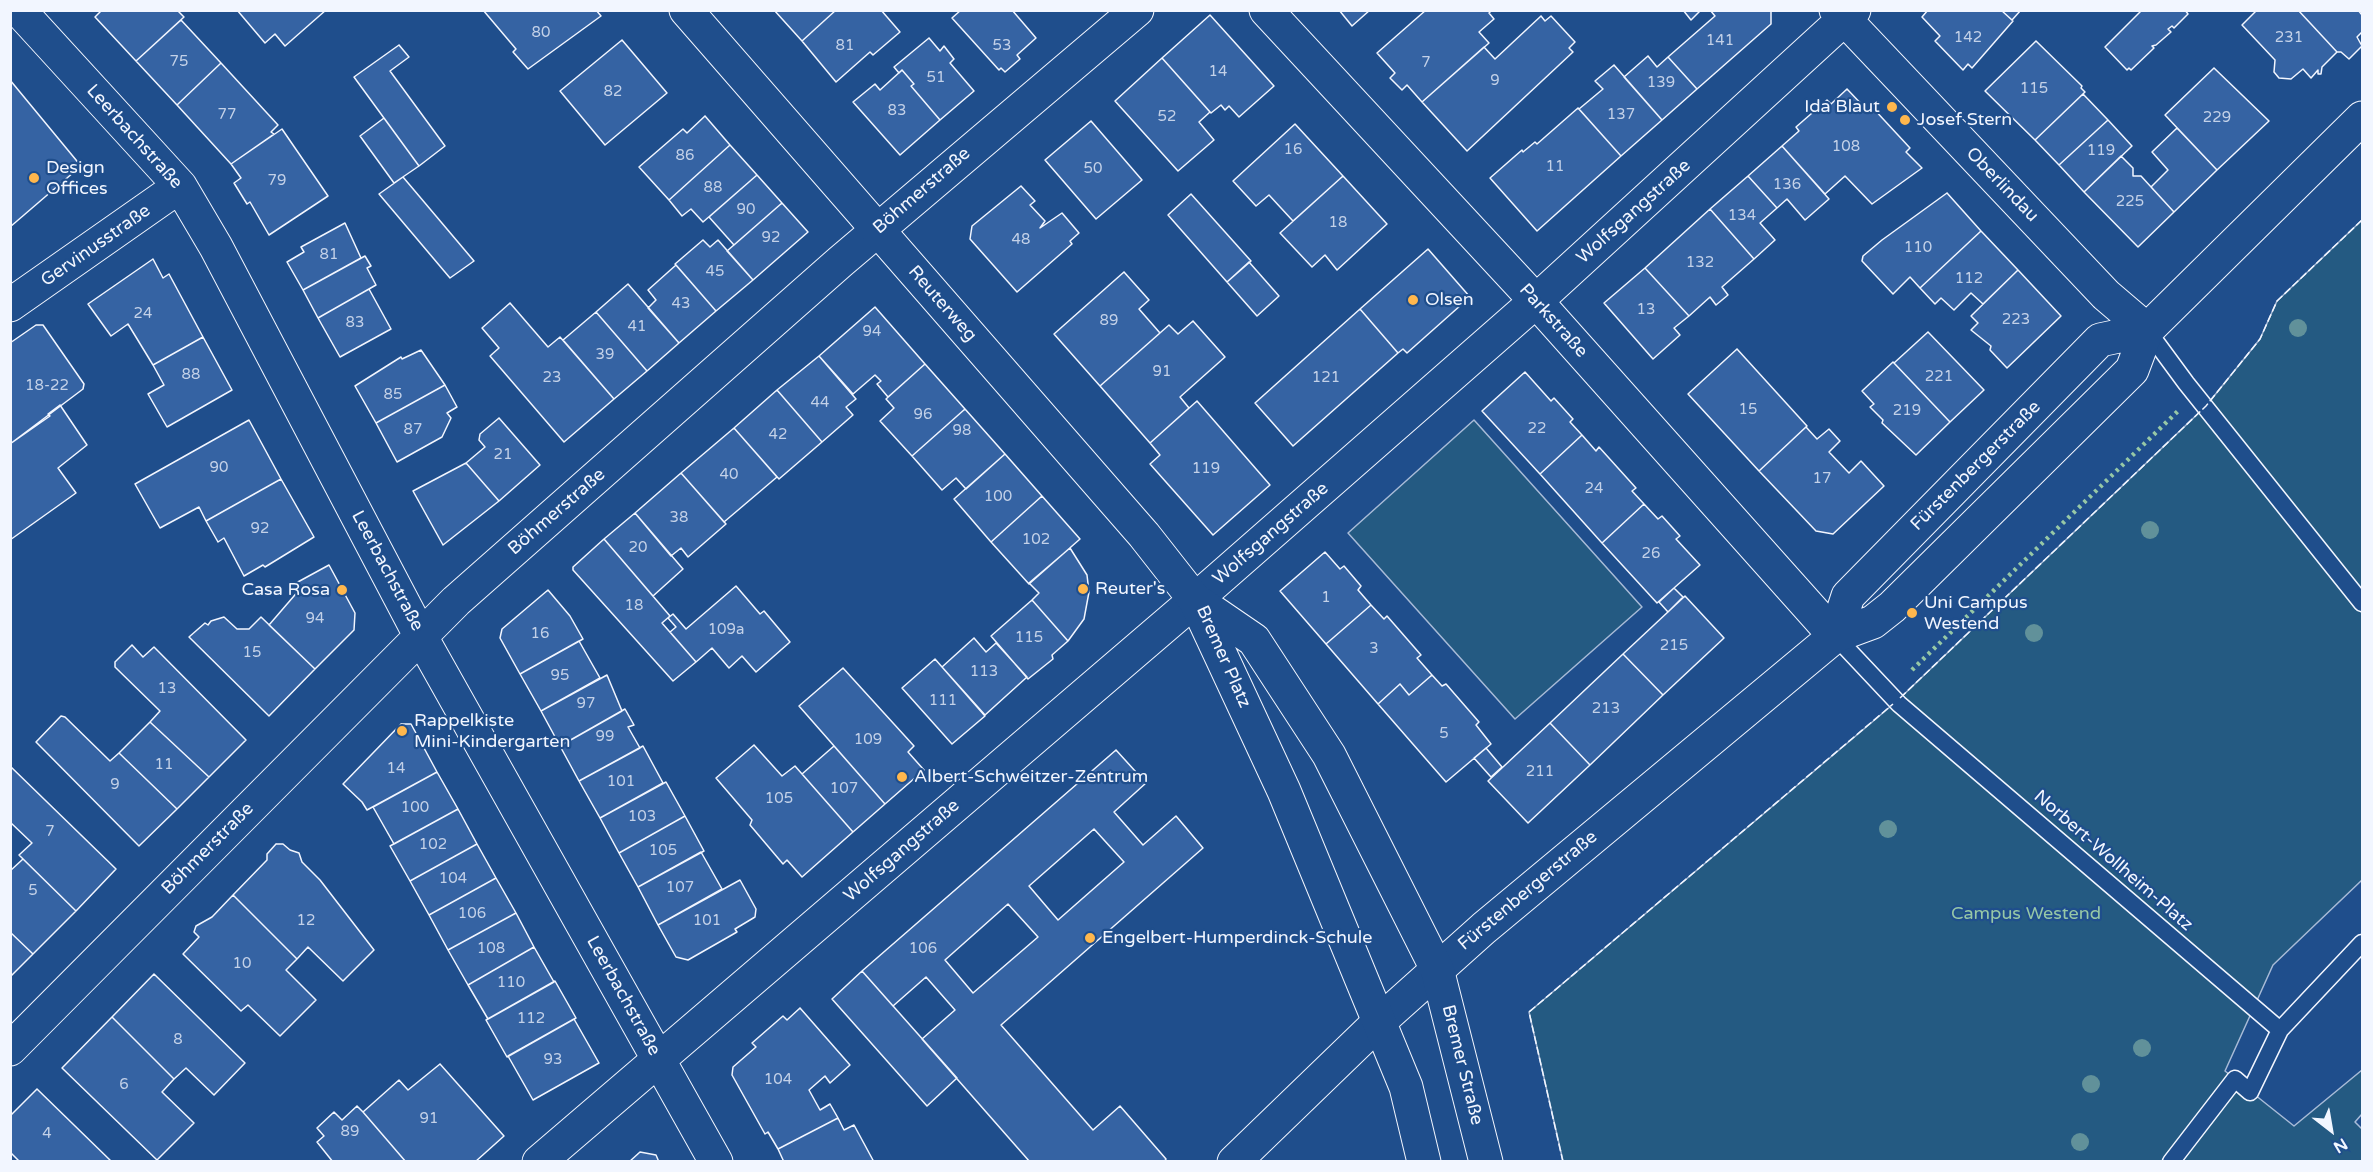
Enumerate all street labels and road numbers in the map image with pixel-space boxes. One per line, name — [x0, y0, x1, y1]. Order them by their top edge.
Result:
street label: Leerbachstraße — [81, 80, 187, 194]
street label: Böhmerstraße — [869, 143, 975, 239]
street label: Oberlindau — [1961, 143, 2043, 227]
street label: Wolfsgangstraße — [1573, 155, 1695, 269]
street label: Gervinusstraße — [37, 200, 155, 292]
street label: Reuterweg — [903, 262, 981, 346]
street label: Parkstraße — [1514, 280, 1592, 362]
street label: Fürstenbergerstraße — [1907, 397, 2045, 535]
street label: Böhmerstraße — [504, 464, 610, 560]
street label: Wolfsgangstraße — [1209, 478, 1333, 590]
street label: Leerbachstraße — [346, 507, 428, 635]
street label: Bremer Platz — [1191, 603, 1255, 711]
street label: Norbert-Wollheim-Platz — [2029, 786, 2197, 936]
street label: Wolfsgangstraße — [840, 795, 964, 907]
street label: Böhmerstraße — [157, 798, 259, 900]
street label: Fürstenbergerstraße — [1454, 827, 1602, 955]
street label: Leerbachstraße — [581, 932, 665, 1060]
street label: Bremer Straße — [1437, 1003, 1487, 1127]

